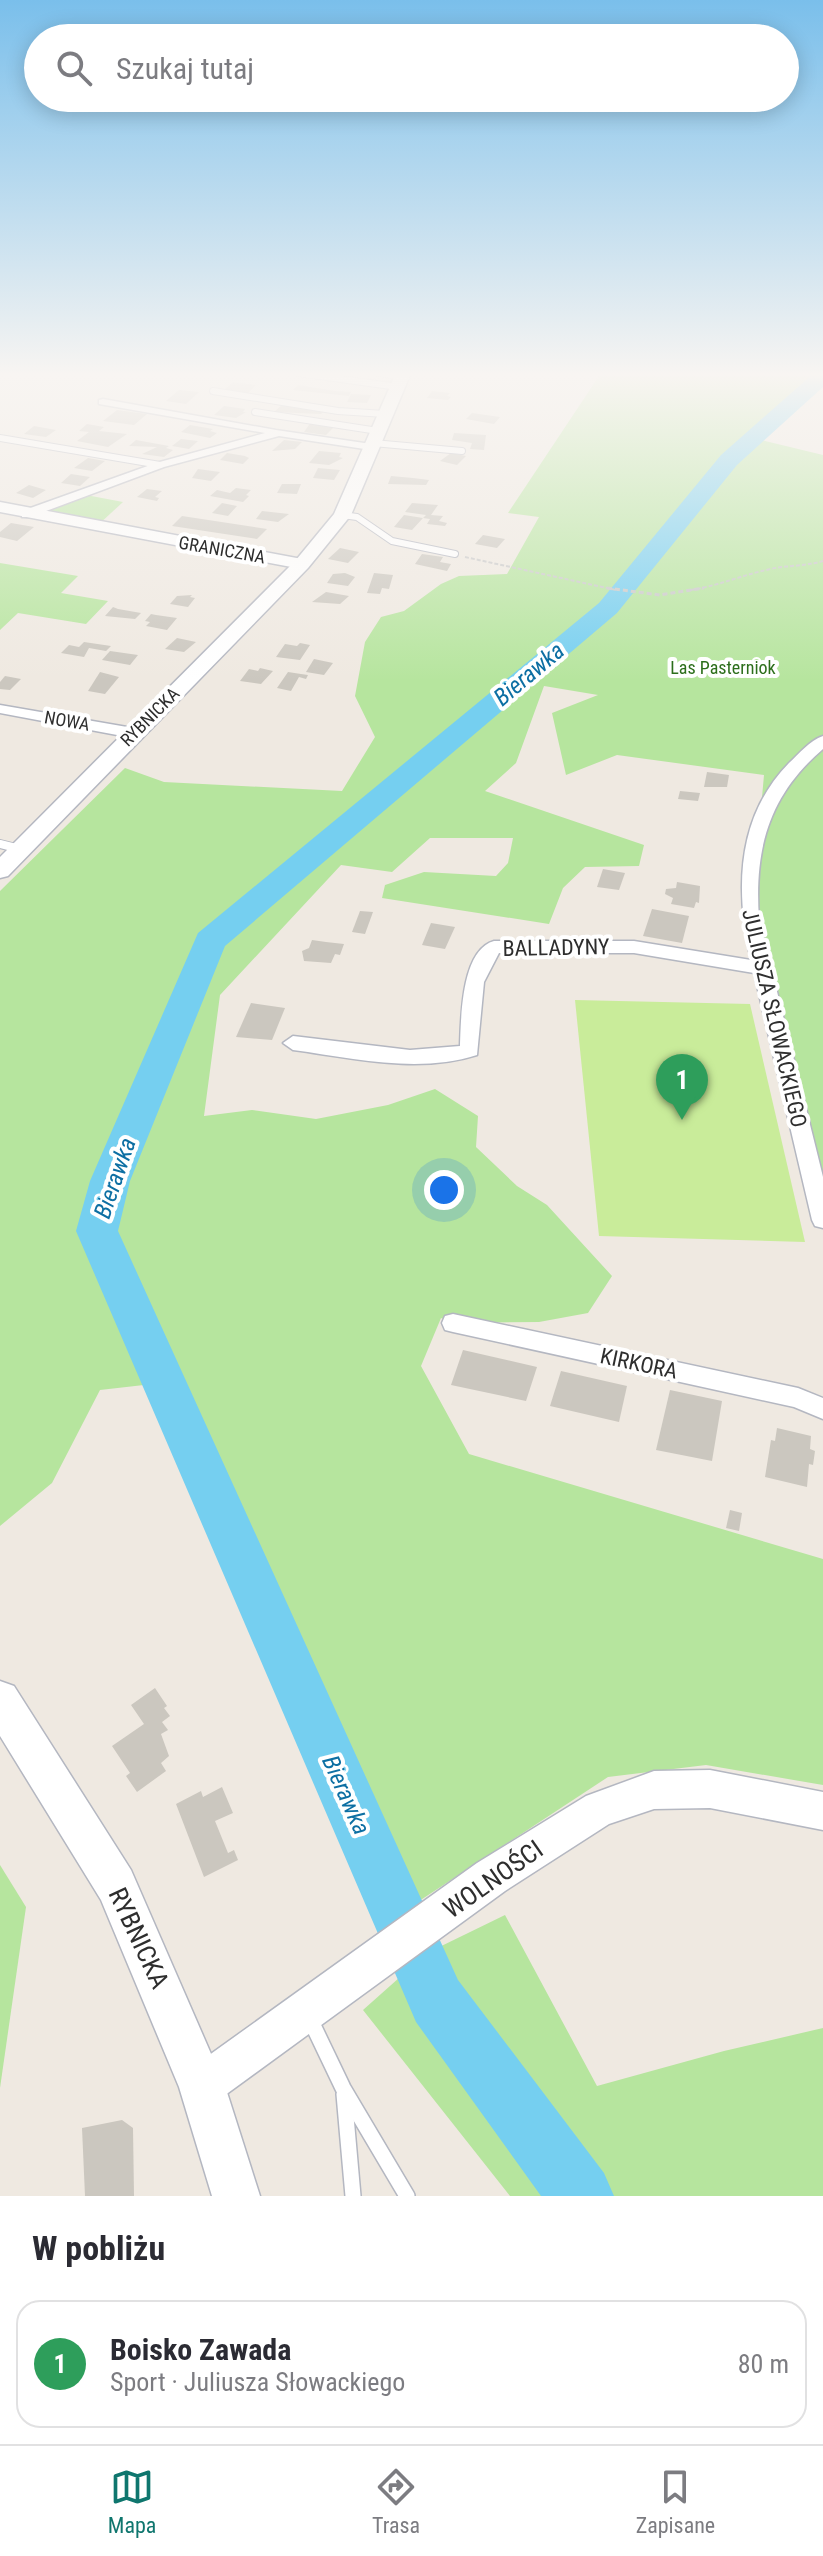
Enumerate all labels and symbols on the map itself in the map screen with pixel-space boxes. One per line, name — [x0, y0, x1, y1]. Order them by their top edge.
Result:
street label: GRANICZNA — [177, 532, 268, 568]
water label: Bierawka — [488, 636, 570, 712]
park label: Las Pasterniok — [670, 657, 776, 678]
street label: RYBNICKA — [116, 682, 184, 750]
street label: NOWA — [43, 706, 92, 735]
street label: JULIUSZA SŁOWACKIEGO — [737, 907, 812, 1130]
street label: BALLADYNY — [502, 934, 610, 961]
pin: 1 — [656, 1054, 708, 1120]
water label: Bierawka — [88, 1134, 142, 1222]
your location — [424, 1170, 464, 1210]
street label: KIRKORA — [598, 1343, 680, 1384]
water label: Bierawka — [316, 1751, 376, 1839]
street label: WOLNOŚCI — [438, 1834, 548, 1924]
street label: RYBNICKA — [103, 1883, 175, 1993]

